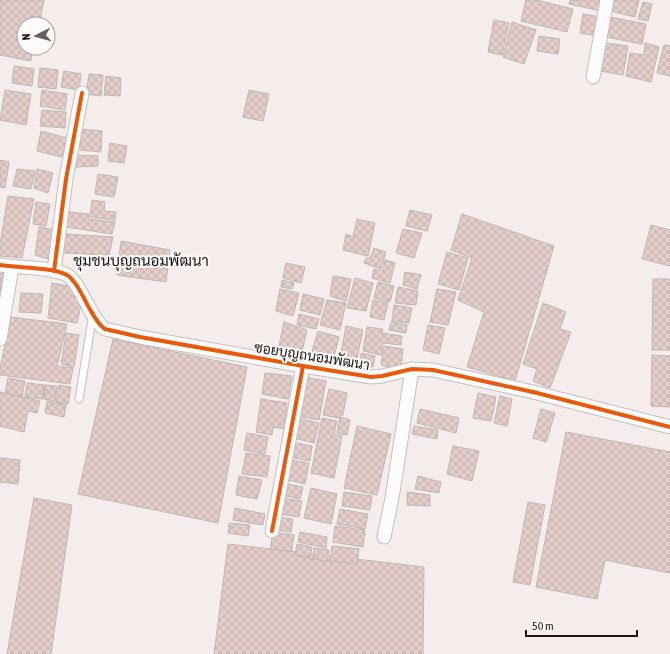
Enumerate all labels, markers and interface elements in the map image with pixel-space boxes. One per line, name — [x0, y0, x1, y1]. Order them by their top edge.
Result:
north arrow — [16, 16, 56, 56]
text: N — [20, 33, 32, 41]
district label: ชุมชนบุญถนอมพัฒนา — [73, 252, 209, 272]
street label: ซอยบุญถนอมพัฒนา — [253, 339, 371, 375]
scale bar — [526, 612, 637, 638]
text: 50 m — [532, 619, 554, 633]

